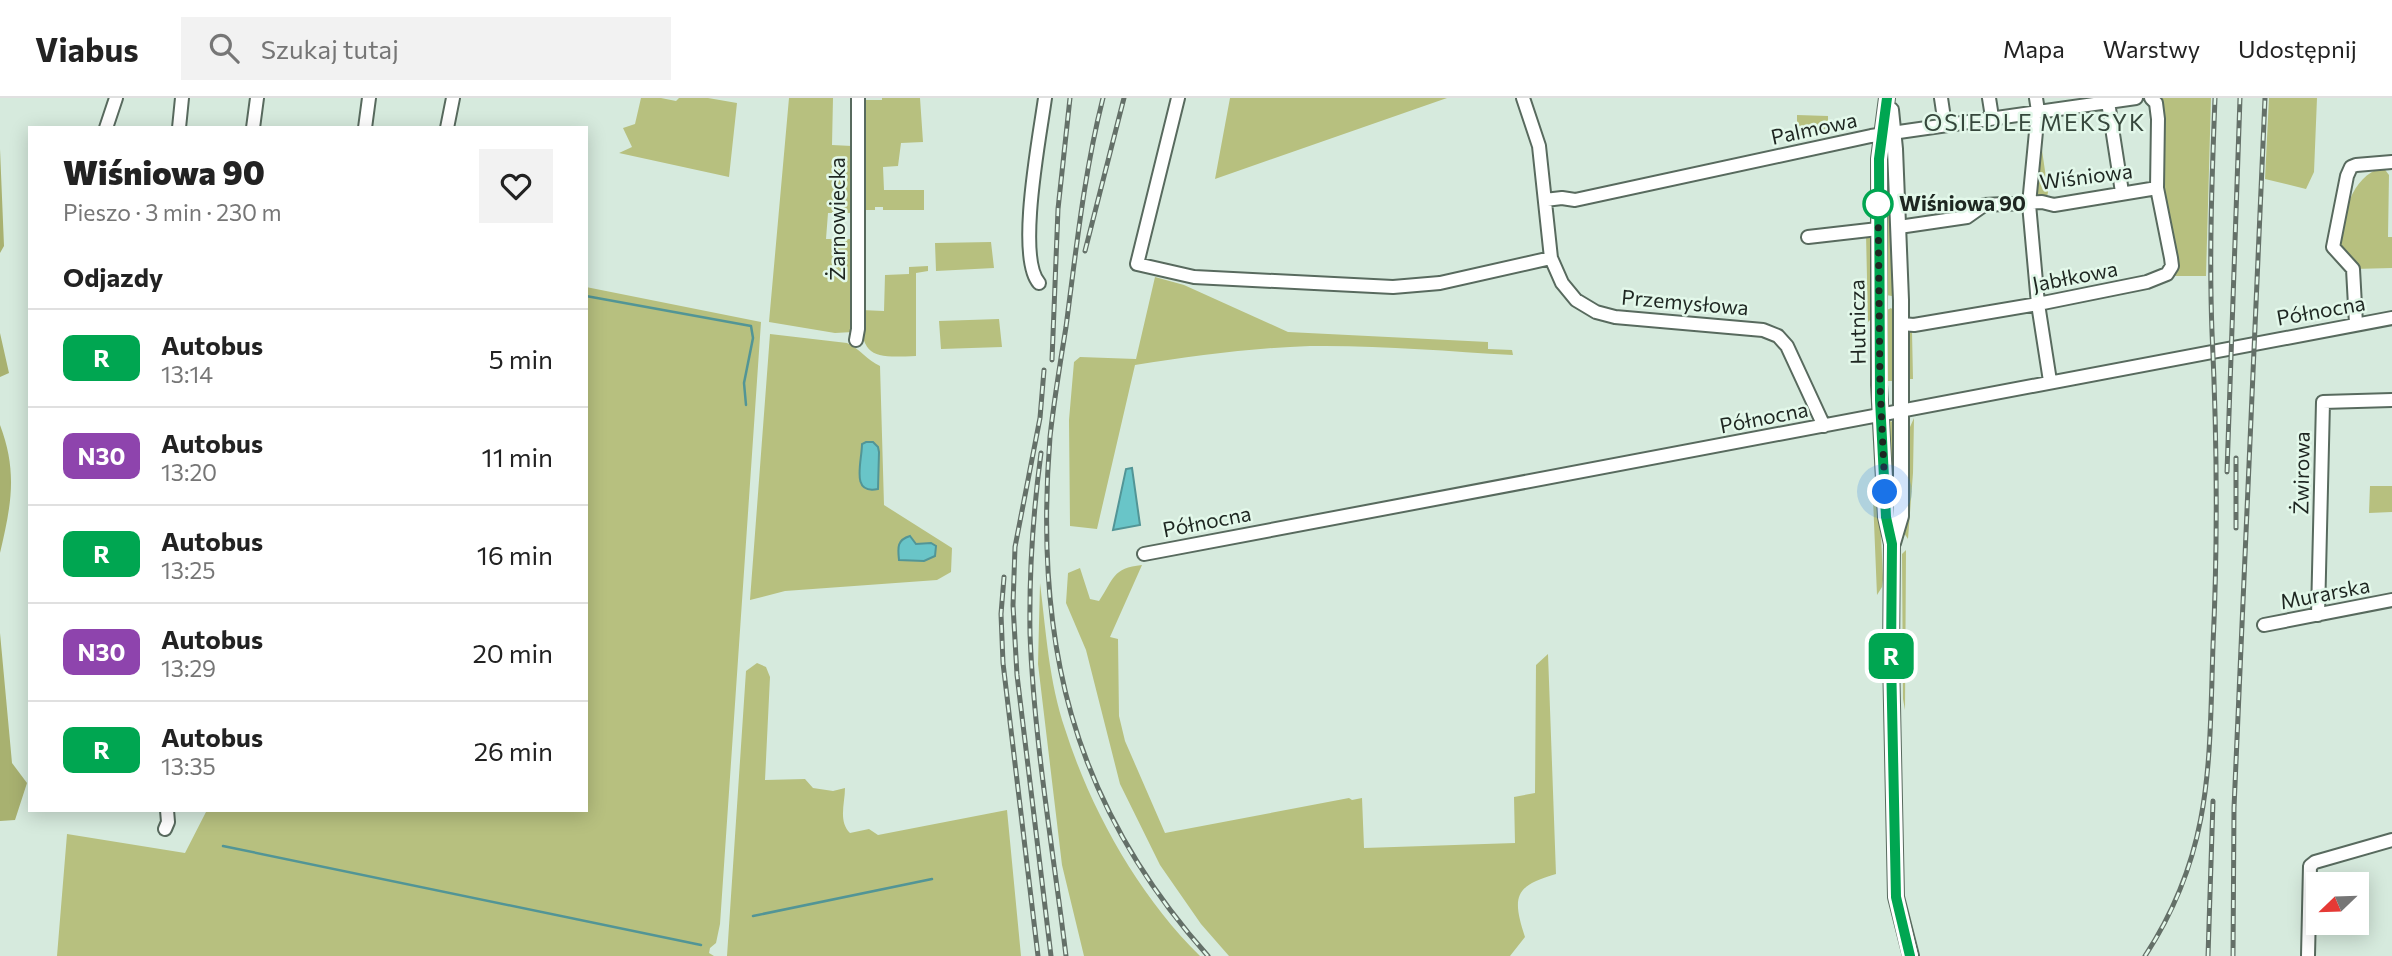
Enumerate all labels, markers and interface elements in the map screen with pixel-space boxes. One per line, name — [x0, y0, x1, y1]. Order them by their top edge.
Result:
search box — [181, 17, 671, 80]
text: Viabus — [35, 28, 139, 69]
icon: search — [205, 29, 243, 67]
text: Szukaj tutaj — [261, 33, 399, 64]
text: Mapa — [2003, 34, 2065, 63]
text: Warstwy — [2103, 34, 2200, 63]
text: Udostępnij — [2238, 34, 2357, 63]
street label: Palmowa — [1768, 106, 1859, 149]
district label: OSIEDLE MEKSYK — [1923, 108, 2147, 136]
button: heart — [479, 149, 553, 223]
text: Wiśniowa 90 — [63, 151, 265, 192]
street label: Żarnowiecka — [824, 157, 849, 281]
street label: Wiśniowa — [2038, 157, 2134, 194]
marker: Wiśniowa 90 — [1863, 189, 1893, 219]
place label: Wiśniowa 90 — [1899, 190, 2026, 215]
text: Pieszo · 3 min · 230 m — [63, 198, 282, 226]
street label: Jabłkowa — [2030, 255, 2120, 296]
text: Odjazdy — [63, 261, 163, 292]
street label: Hutnicza — [1843, 279, 1870, 365]
street label: Przemysłowa — [1621, 283, 1750, 320]
street label: Północna — [2274, 289, 2367, 330]
text: Autobus — [161, 329, 263, 360]
text: R — [93, 343, 110, 372]
text: 5 min — [489, 343, 553, 374]
text: 13:14 — [161, 360, 213, 388]
street label: Północna — [1717, 396, 1810, 437]
text: Autobus — [161, 427, 263, 458]
street label: Żwirowa — [2287, 431, 2314, 515]
text: N30 — [78, 441, 125, 470]
text: 11 min — [482, 441, 553, 472]
text: 13:20 — [161, 458, 217, 486]
your location — [1867, 474, 1902, 509]
street label: Północna — [1160, 500, 1253, 541]
text: Autobus — [161, 525, 263, 556]
text: R — [93, 539, 110, 568]
text: 16 min — [477, 539, 553, 570]
text: 13:25 — [161, 556, 215, 584]
street label: Murarska — [2278, 572, 2372, 613]
text: Autobus — [161, 623, 263, 654]
line badge: R — [1868, 633, 1914, 679]
text: N30 — [78, 637, 125, 666]
text: 20 min — [472, 637, 553, 668]
text: R — [1883, 641, 1899, 670]
text: 13:29 — [161, 654, 216, 682]
text: Autobus — [161, 721, 263, 752]
text: R — [93, 735, 110, 764]
text: 26 min — [474, 735, 553, 766]
text: 13:35 — [161, 752, 216, 780]
north arrow — [2306, 872, 2370, 934]
map controls — [2306, 872, 2369, 935]

